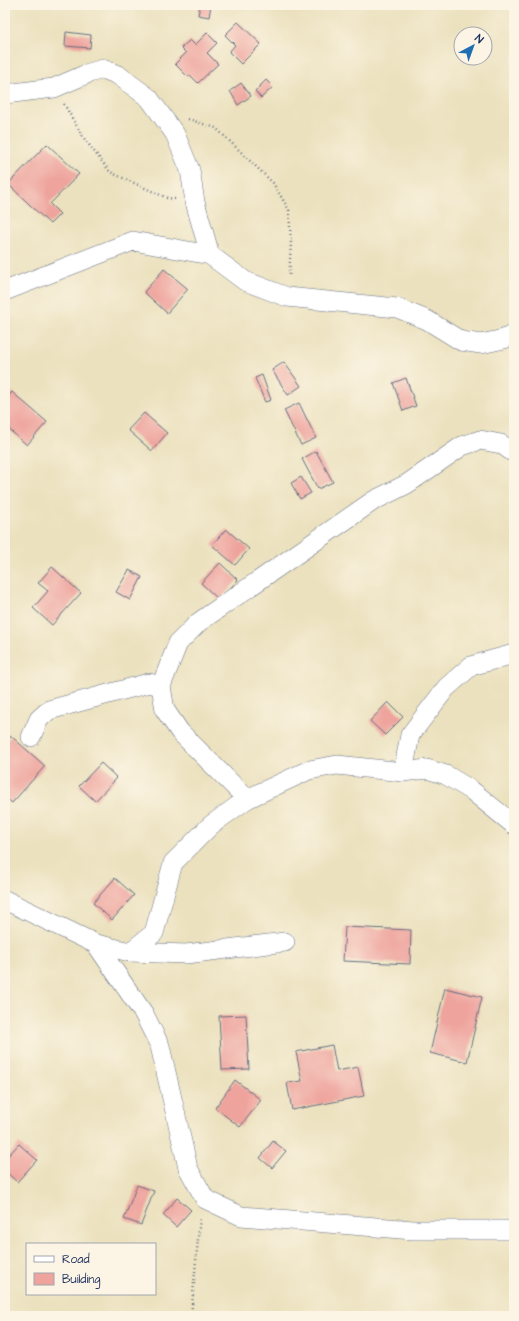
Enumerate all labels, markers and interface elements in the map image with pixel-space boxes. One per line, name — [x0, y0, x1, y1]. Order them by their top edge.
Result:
north arrow — [453, 26, 493, 66]
text: N — [472, 31, 487, 47]
legend — [26, 1243, 156, 1295]
text: Road — [62, 1251, 90, 1268]
text: Building — [62, 1271, 100, 1289]

